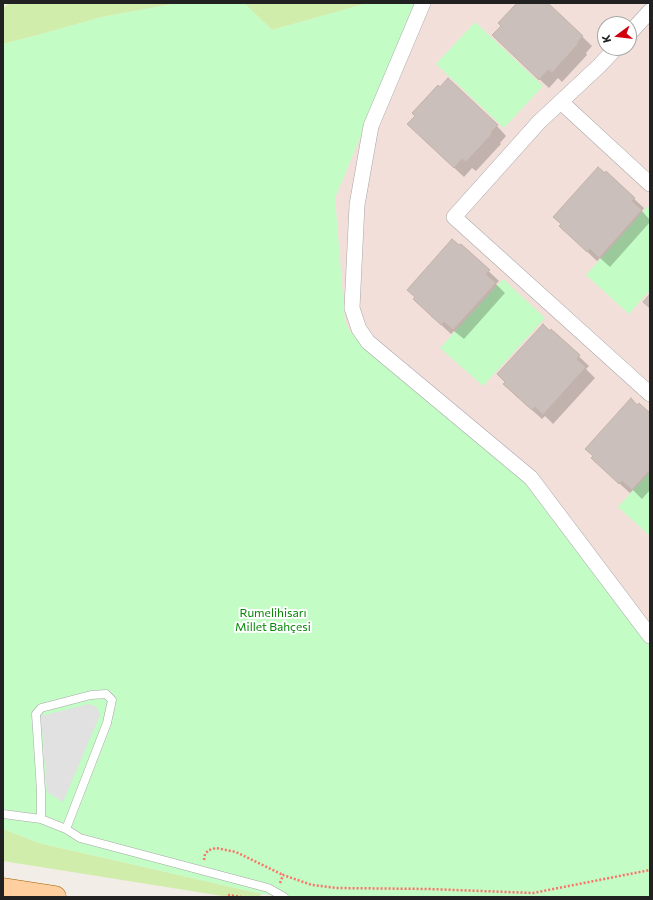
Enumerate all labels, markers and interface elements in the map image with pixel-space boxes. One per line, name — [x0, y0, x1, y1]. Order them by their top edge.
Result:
north arrow — [597, 16, 637, 56]
text: K — [599, 34, 613, 44]
park label: Rumelihisarı Millet Bahçesi — [235, 606, 311, 634]

